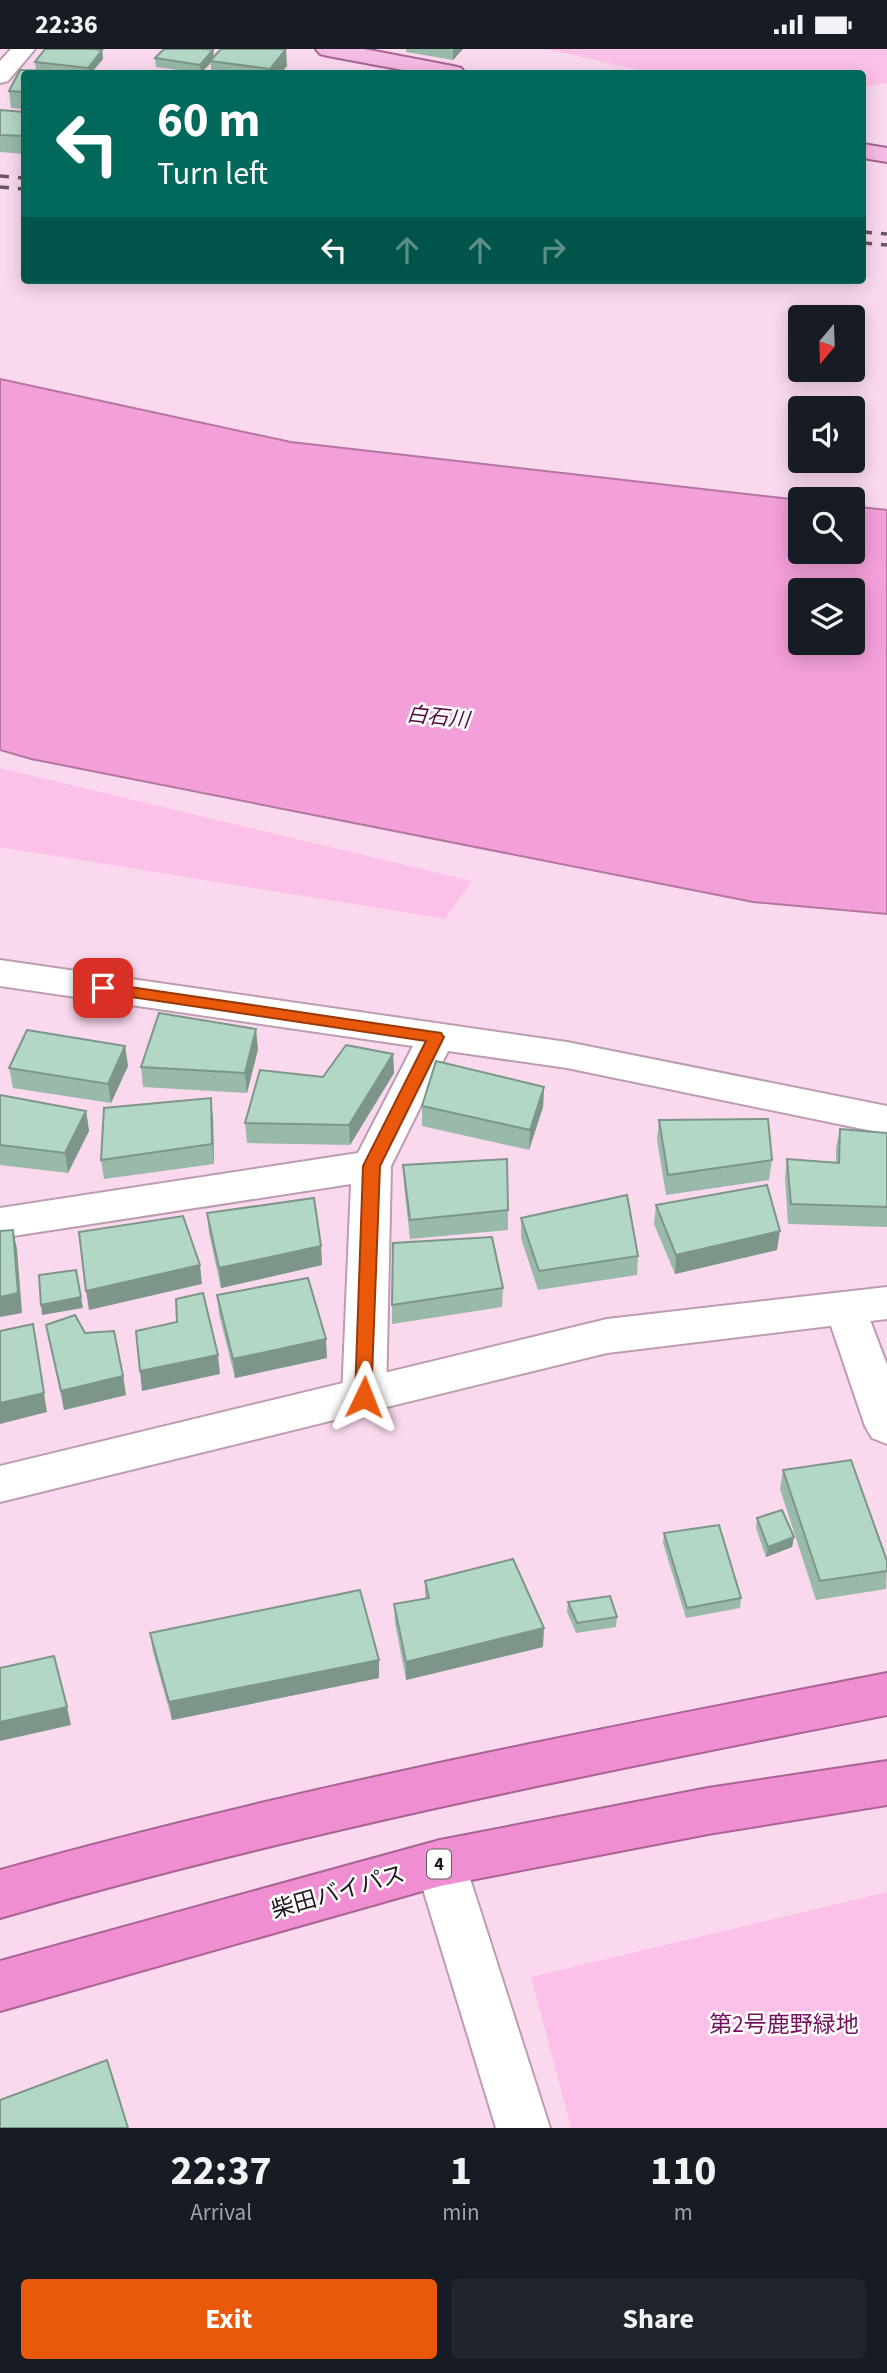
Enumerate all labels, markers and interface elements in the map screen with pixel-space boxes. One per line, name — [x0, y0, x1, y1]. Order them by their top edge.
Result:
text: 22:36 — [35, 6, 98, 43]
text: 60 m — [157, 86, 261, 156]
icon: left — [42, 98, 133, 189]
text: Turn left — [157, 151, 268, 197]
icon: left — [315, 231, 353, 269]
icon: ahead — [388, 231, 426, 269]
icon: ahead — [461, 231, 499, 269]
icon: right — [534, 231, 572, 269]
north arrow — [788, 305, 864, 381]
map controls — [788, 305, 865, 655]
button: sound — [788, 396, 865, 473]
button: search — [788, 487, 865, 564]
button: layers — [788, 578, 865, 655]
water label: 白石川 — [405, 699, 473, 735]
pin — [73, 958, 133, 1018]
icon: arrive — [84, 969, 122, 1007]
position arrow — [327, 1360, 401, 1434]
road number: 4 — [427, 1849, 451, 1878]
street label: 柴田バイパス — [267, 1857, 409, 1927]
park label: 第2号鹿野緑地 — [709, 2008, 859, 2041]
text: 22:37 — [170, 2141, 272, 2201]
text: 1 — [450, 2141, 472, 2201]
text: 110 — [650, 2141, 717, 2201]
text: Arrival — [190, 2196, 252, 2229]
text: min — [442, 2196, 480, 2229]
text: m — [674, 2196, 693, 2229]
button: Exit — [21, 2279, 437, 2359]
button: Share — [451, 2279, 866, 2359]

